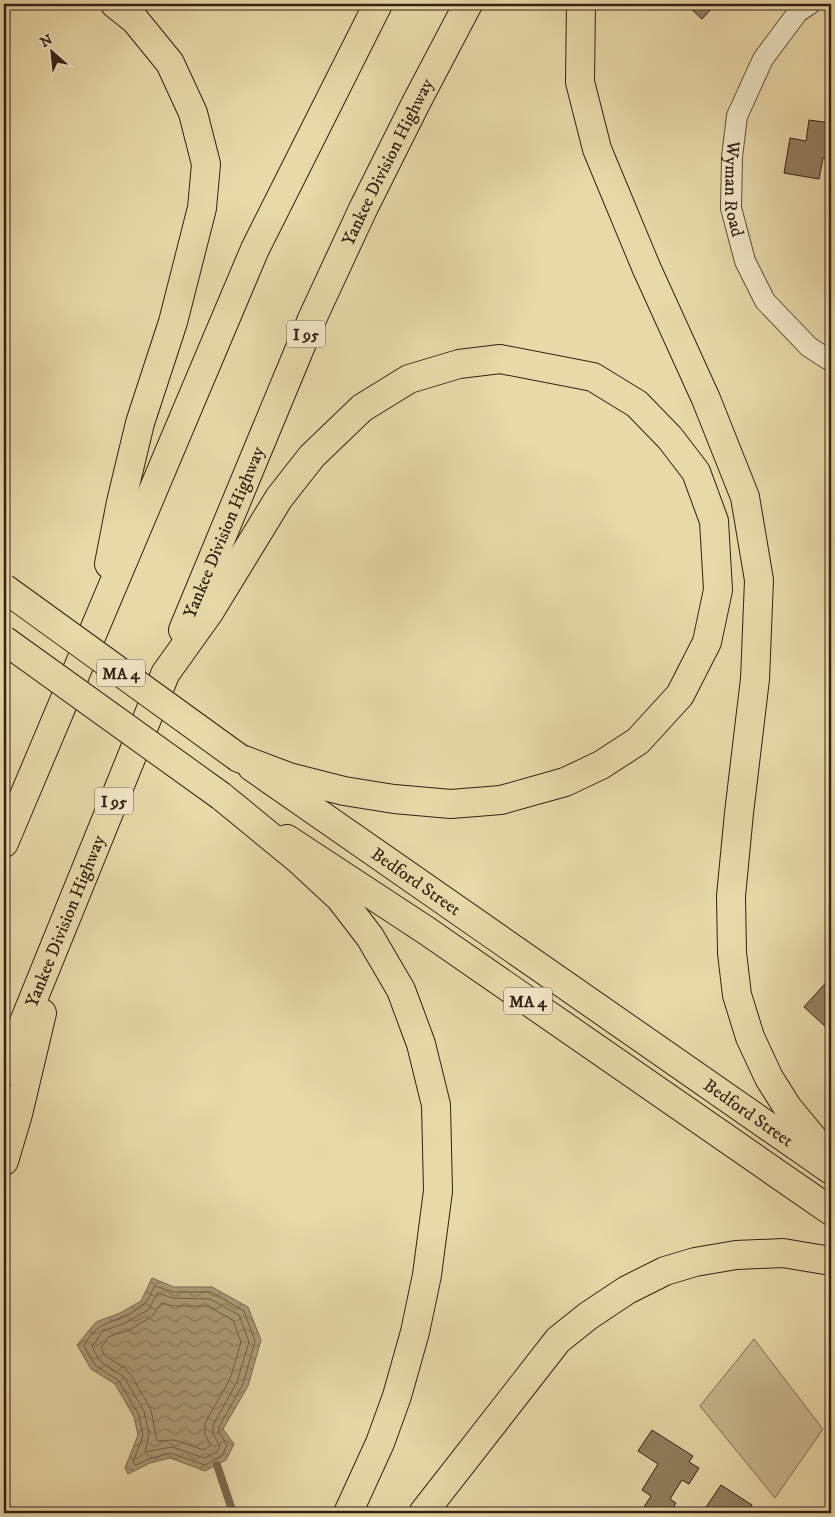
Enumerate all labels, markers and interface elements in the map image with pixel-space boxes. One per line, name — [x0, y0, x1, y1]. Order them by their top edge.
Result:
north arrow — [28, 28, 78, 78]
text: N — [37, 30, 56, 52]
street label: Yankee Division Highway — [338, 75, 439, 249]
street label: Wyman Road — [719, 139, 748, 239]
road number: I 95 — [287, 320, 325, 348]
street label: Yankee Division Highway — [179, 443, 270, 621]
road number: MA 4 — [97, 660, 145, 686]
road number: I 95 — [95, 788, 133, 814]
street label: Yankee Division Highway — [21, 832, 111, 1010]
street label: Bedford Street — [367, 843, 465, 921]
road number: MA 4 — [504, 988, 552, 1014]
street label: Bedford Street — [699, 1075, 797, 1152]

